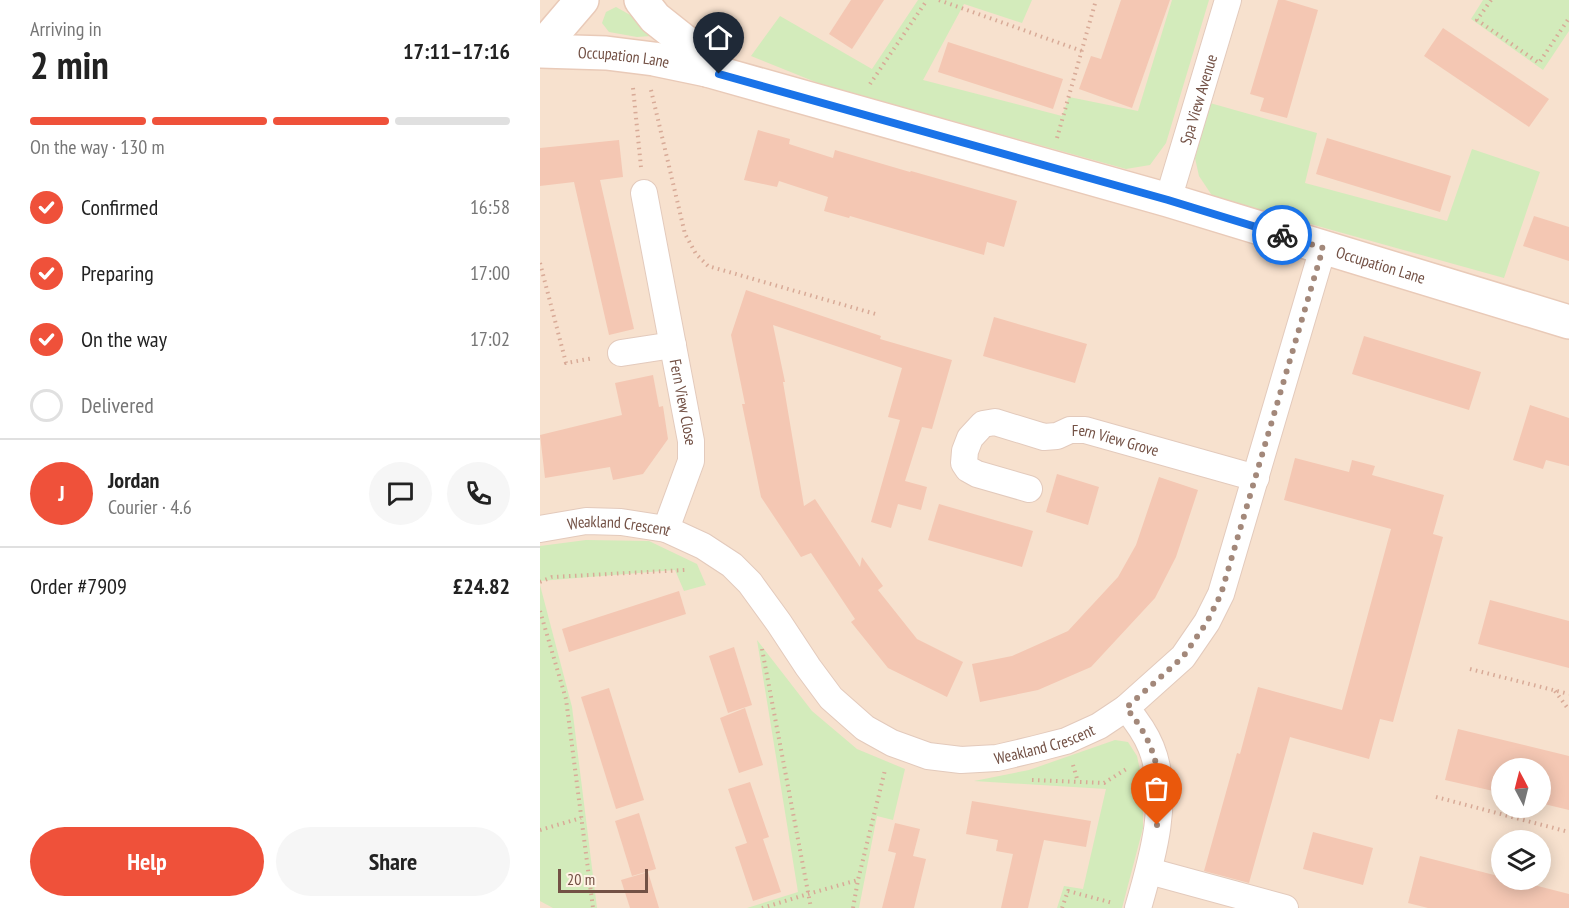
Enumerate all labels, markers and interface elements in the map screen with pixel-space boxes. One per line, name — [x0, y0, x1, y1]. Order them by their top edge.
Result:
pin — [693, 12, 744, 74]
text: Arriving in — [30, 16, 102, 42]
icon: home — [702, 21, 735, 54]
text: 17:11–17:16 — [403, 37, 510, 65]
text: 2 min — [30, 39, 109, 90]
street label: Occupation Lane — [578, 42, 671, 72]
street label: Spa View Avenue — [1175, 52, 1221, 147]
text: On the way · 130 m — [30, 134, 165, 160]
icon: check — [30, 191, 63, 224]
text: Confirmed — [81, 193, 158, 221]
text: 16:58 — [470, 194, 510, 220]
courier — [1252, 205, 1312, 265]
icon: bike — [1266, 219, 1299, 252]
street label: Occupation Lane — [1334, 242, 1428, 288]
icon: check — [30, 257, 63, 290]
text: Preparing — [81, 259, 154, 287]
text: 17:00 — [470, 260, 510, 286]
icon: check — [30, 323, 63, 356]
text: On the way — [81, 325, 167, 353]
text: 17:02 — [470, 326, 510, 352]
street label: Fern View Close — [666, 357, 701, 445]
text: Delivered — [81, 391, 154, 419]
street label: Fern View Grove — [1072, 420, 1161, 460]
button: chat — [369, 462, 432, 525]
button: phone — [447, 462, 510, 525]
text: Jordan — [108, 466, 159, 494]
text: J — [58, 479, 65, 507]
text: Courier · 4.6 — [108, 494, 192, 520]
street label: Weakland Crescent — [566, 511, 675, 540]
text: Order #7909 — [30, 572, 127, 600]
text: £24.82 — [453, 572, 510, 600]
street label: Weakland Crescent — [992, 719, 1098, 768]
north arrow — [1491, 758, 1551, 818]
map controls — [1491, 758, 1551, 890]
pin — [1131, 763, 1182, 825]
icon: bag — [1140, 772, 1173, 805]
button: Help — [30, 827, 264, 896]
button: Share — [276, 827, 510, 896]
button: layers — [1491, 830, 1551, 890]
scale bar — [558, 866, 648, 894]
text: 20 m — [567, 869, 595, 889]

